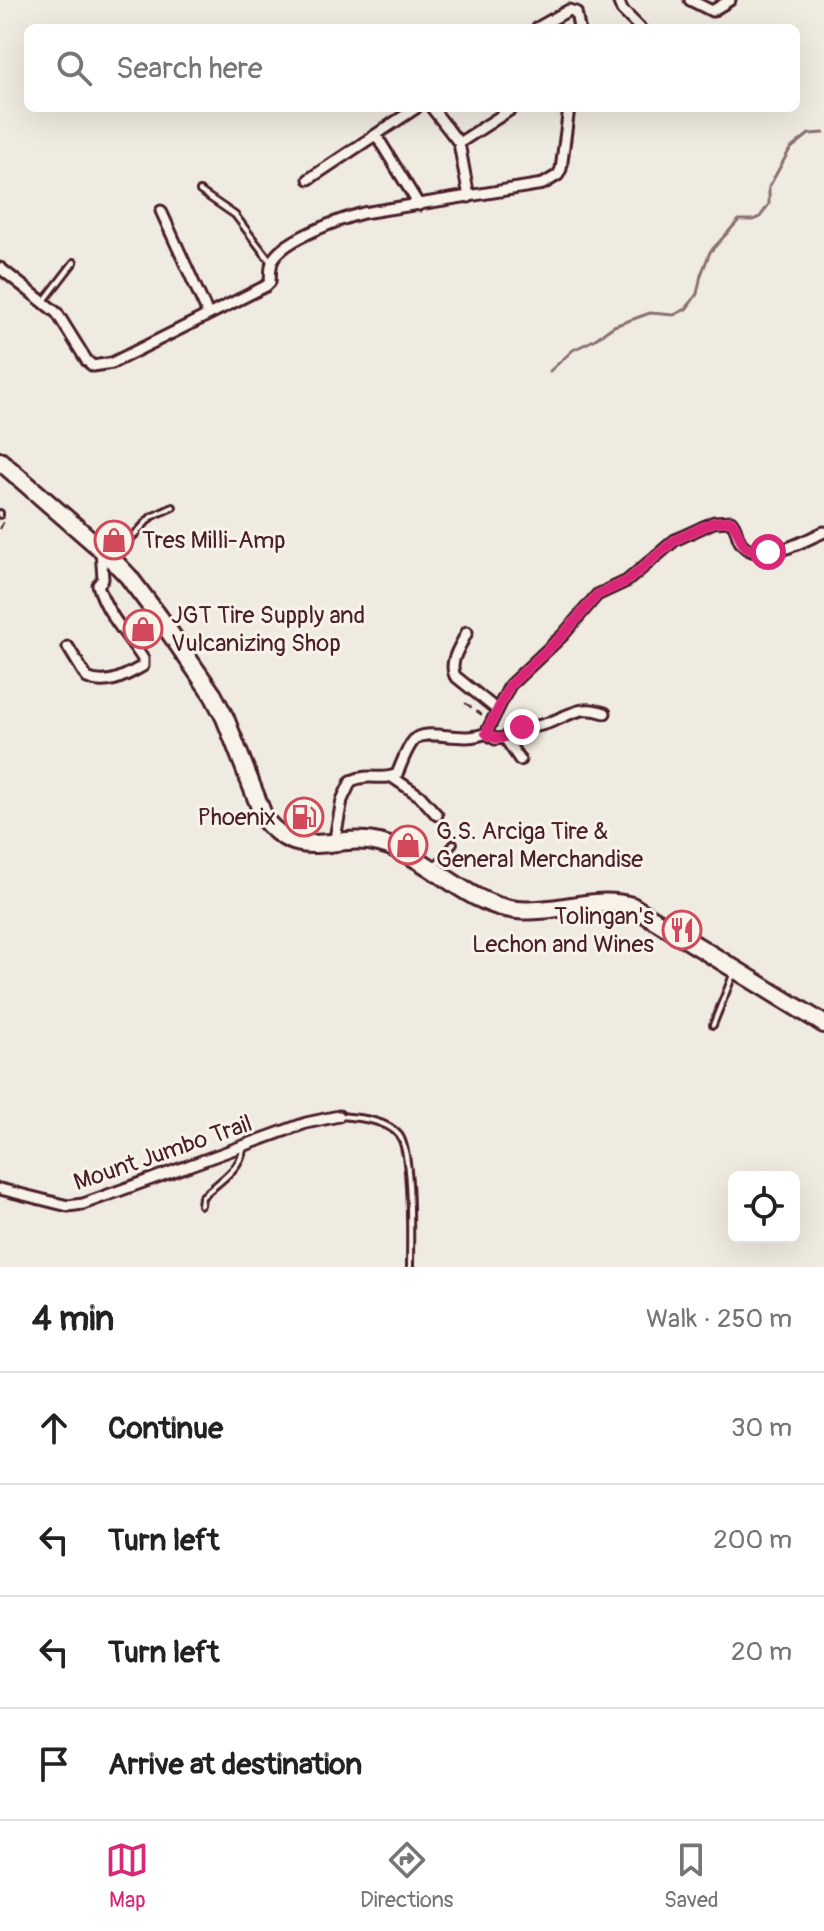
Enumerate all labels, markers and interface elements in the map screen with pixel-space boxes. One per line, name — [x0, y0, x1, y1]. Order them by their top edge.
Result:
search box — [24, 24, 800, 112]
icon: search — [52, 46, 96, 90]
text: Search here — [116, 50, 263, 87]
shop icon: Tres Milli-Amp — [93, 519, 135, 561]
place label: Tres Milli-Amp — [142, 526, 286, 555]
route start — [750, 534, 786, 570]
place label: JGT Tire Supply and Vulcanizing Shop — [171, 601, 365, 658]
shop icon: JGT Tire Supply and Vulcanizing Shop — [122, 608, 164, 650]
route end — [504, 709, 540, 745]
fuel station icon: Phoenix — [283, 796, 325, 838]
place label: Phoenix — [197, 803, 276, 832]
place label: G.S. Arciga Tire & General Merchandise — [436, 817, 643, 874]
shop icon: G.S. Arciga Tire & General Merchandise — [387, 824, 429, 866]
place label: Tolingan's Lechon and Wines — [472, 902, 654, 959]
restaurant icon: Tolingan's Lechon and Wines — [661, 909, 703, 951]
street label: Mount Jumbo Trail — [70, 1109, 256, 1197]
map controls — [728, 1171, 800, 1243]
button: locate — [728, 1171, 800, 1243]
text: 4 min — [32, 1298, 114, 1341]
text: Walk · 250 m — [646, 1303, 792, 1335]
icon: ahead — [32, 1406, 76, 1450]
text: Continue — [108, 1410, 223, 1447]
text: 30 m — [731, 1412, 792, 1444]
icon: left — [32, 1518, 76, 1562]
text: Turn left — [108, 1522, 219, 1559]
text: 200 m — [713, 1524, 792, 1556]
icon: left — [32, 1630, 76, 1674]
text: Turn left — [108, 1634, 219, 1671]
text: 20 m — [731, 1636, 792, 1668]
icon: arrive — [32, 1742, 76, 1786]
text: Arrive at destination — [108, 1746, 362, 1783]
tab: Map — [105, 1838, 149, 1914]
tab: Directions — [360, 1838, 453, 1914]
tab: Saved — [664, 1838, 719, 1914]

